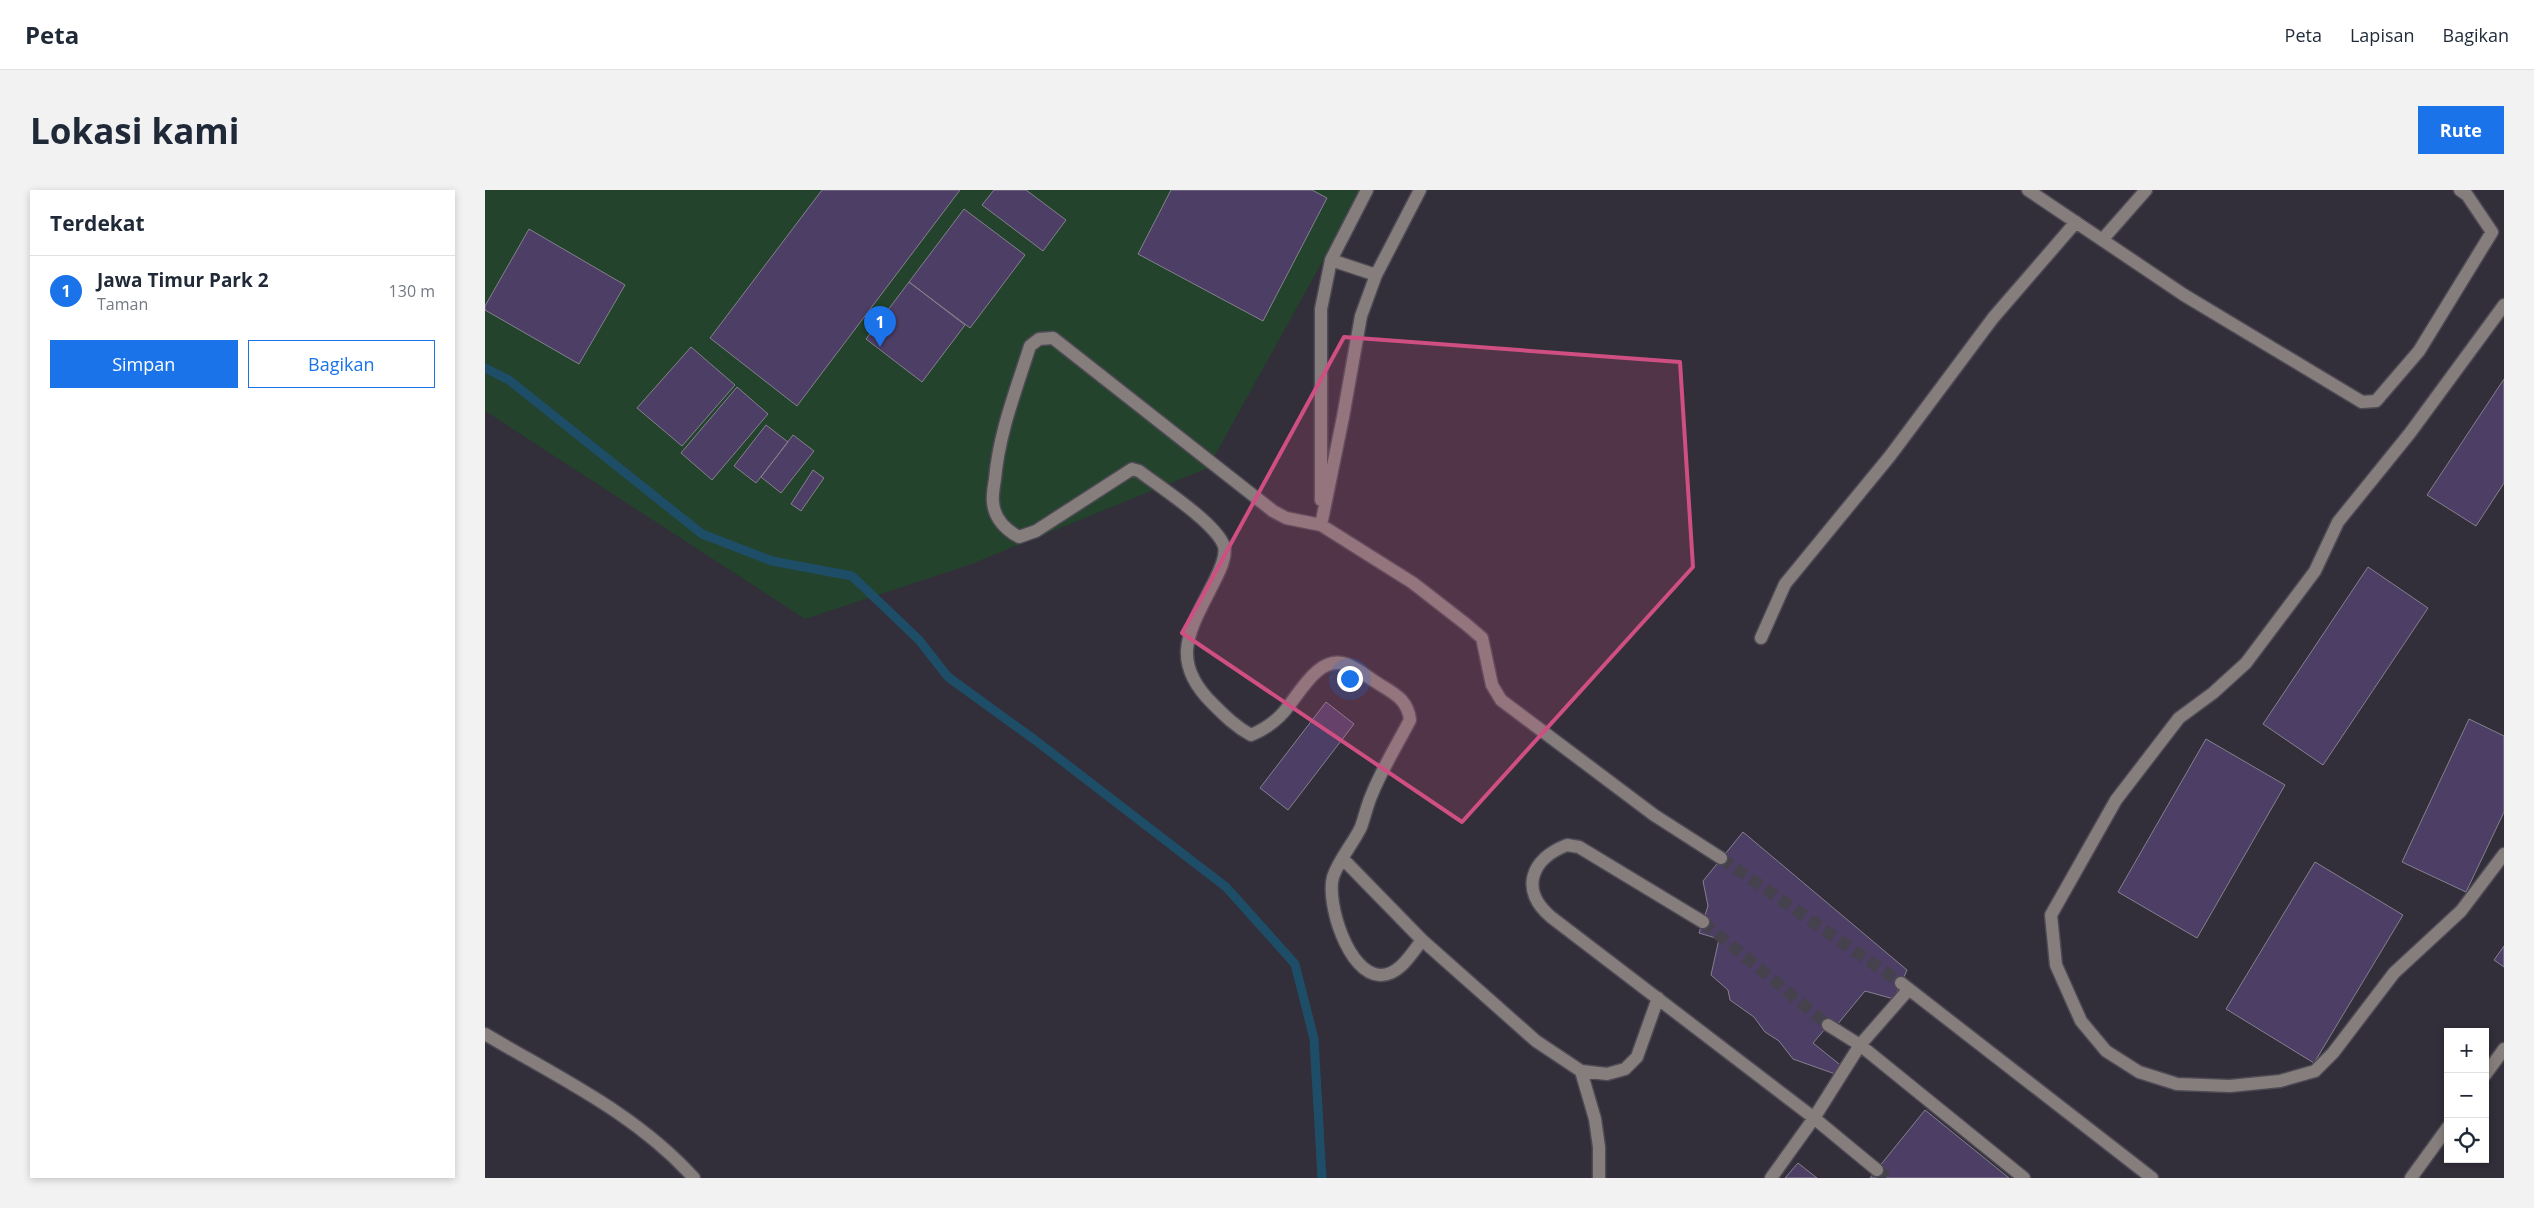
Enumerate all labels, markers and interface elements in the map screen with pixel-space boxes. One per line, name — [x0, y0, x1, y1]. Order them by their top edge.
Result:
text: Peta — [25, 18, 79, 51]
text: Peta — [2285, 23, 2322, 47]
text: Lapisan — [2350, 23, 2415, 47]
text: Bagikan — [2443, 23, 2509, 47]
button: Rute — [2418, 106, 2504, 154]
text: Lokasi kami — [30, 107, 239, 154]
text: Terdekat — [50, 209, 145, 237]
text: Jawa Timur Park 2 — [97, 267, 269, 293]
text: 1 — [61, 280, 71, 302]
text: 130 m — [389, 280, 435, 302]
text: Taman — [97, 293, 148, 315]
pin: 1 — [864, 306, 896, 347]
button: Simpan — [50, 340, 238, 388]
button: Bagikan — [248, 340, 435, 388]
your location — [1337, 666, 1363, 692]
map controls — [2444, 1028, 2489, 1163]
button: + — [2444, 1028, 2489, 1073]
button: − — [2444, 1073, 2489, 1118]
button: locate — [2444, 1118, 2489, 1163]

